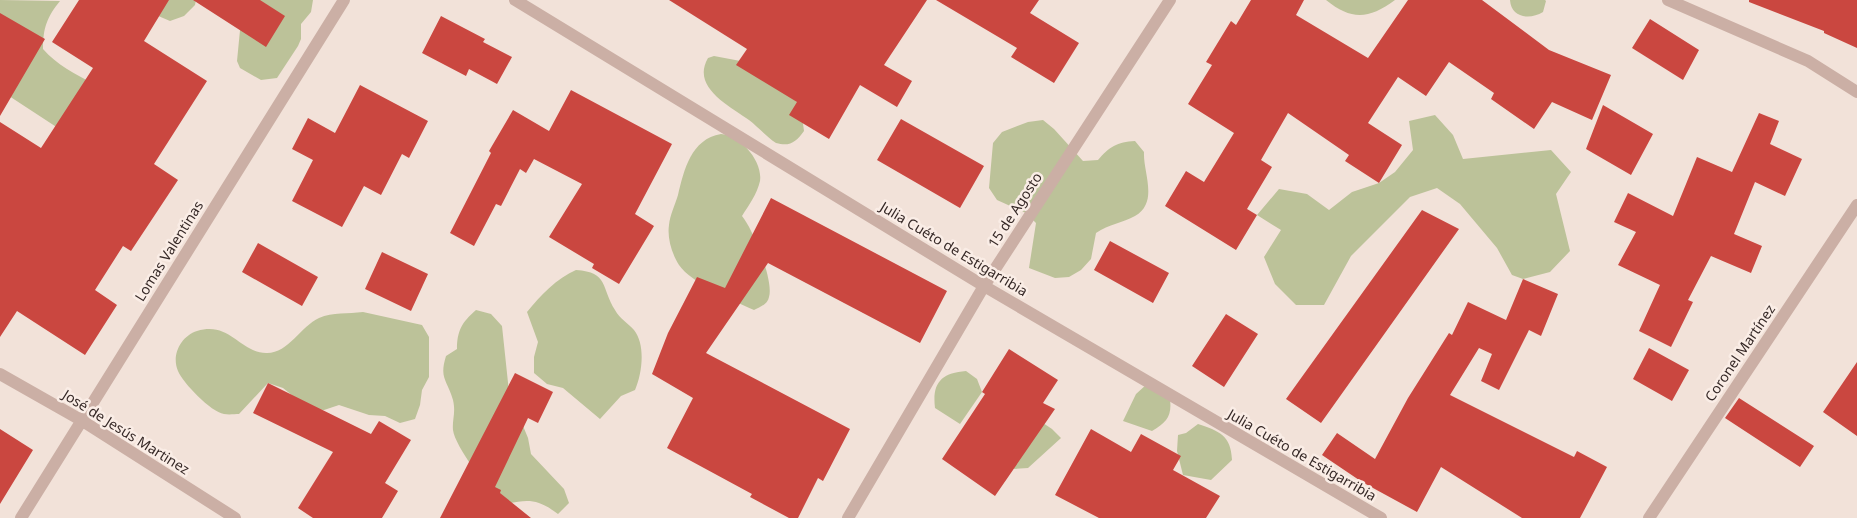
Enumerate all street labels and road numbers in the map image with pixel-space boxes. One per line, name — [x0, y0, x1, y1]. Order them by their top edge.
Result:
street label: 15 de Agosto — [983, 168, 1046, 251]
street label: Julia Cuéto de Estigarribia — [875, 196, 1031, 300]
street label: Lomas Valentinas — [130, 197, 207, 305]
street label: Coronel Martínez — [1700, 300, 1779, 405]
street label: José de Jesús Martinez — [58, 384, 194, 479]
street label: Julia Cuéto de Estigarribia — [1223, 403, 1380, 505]

